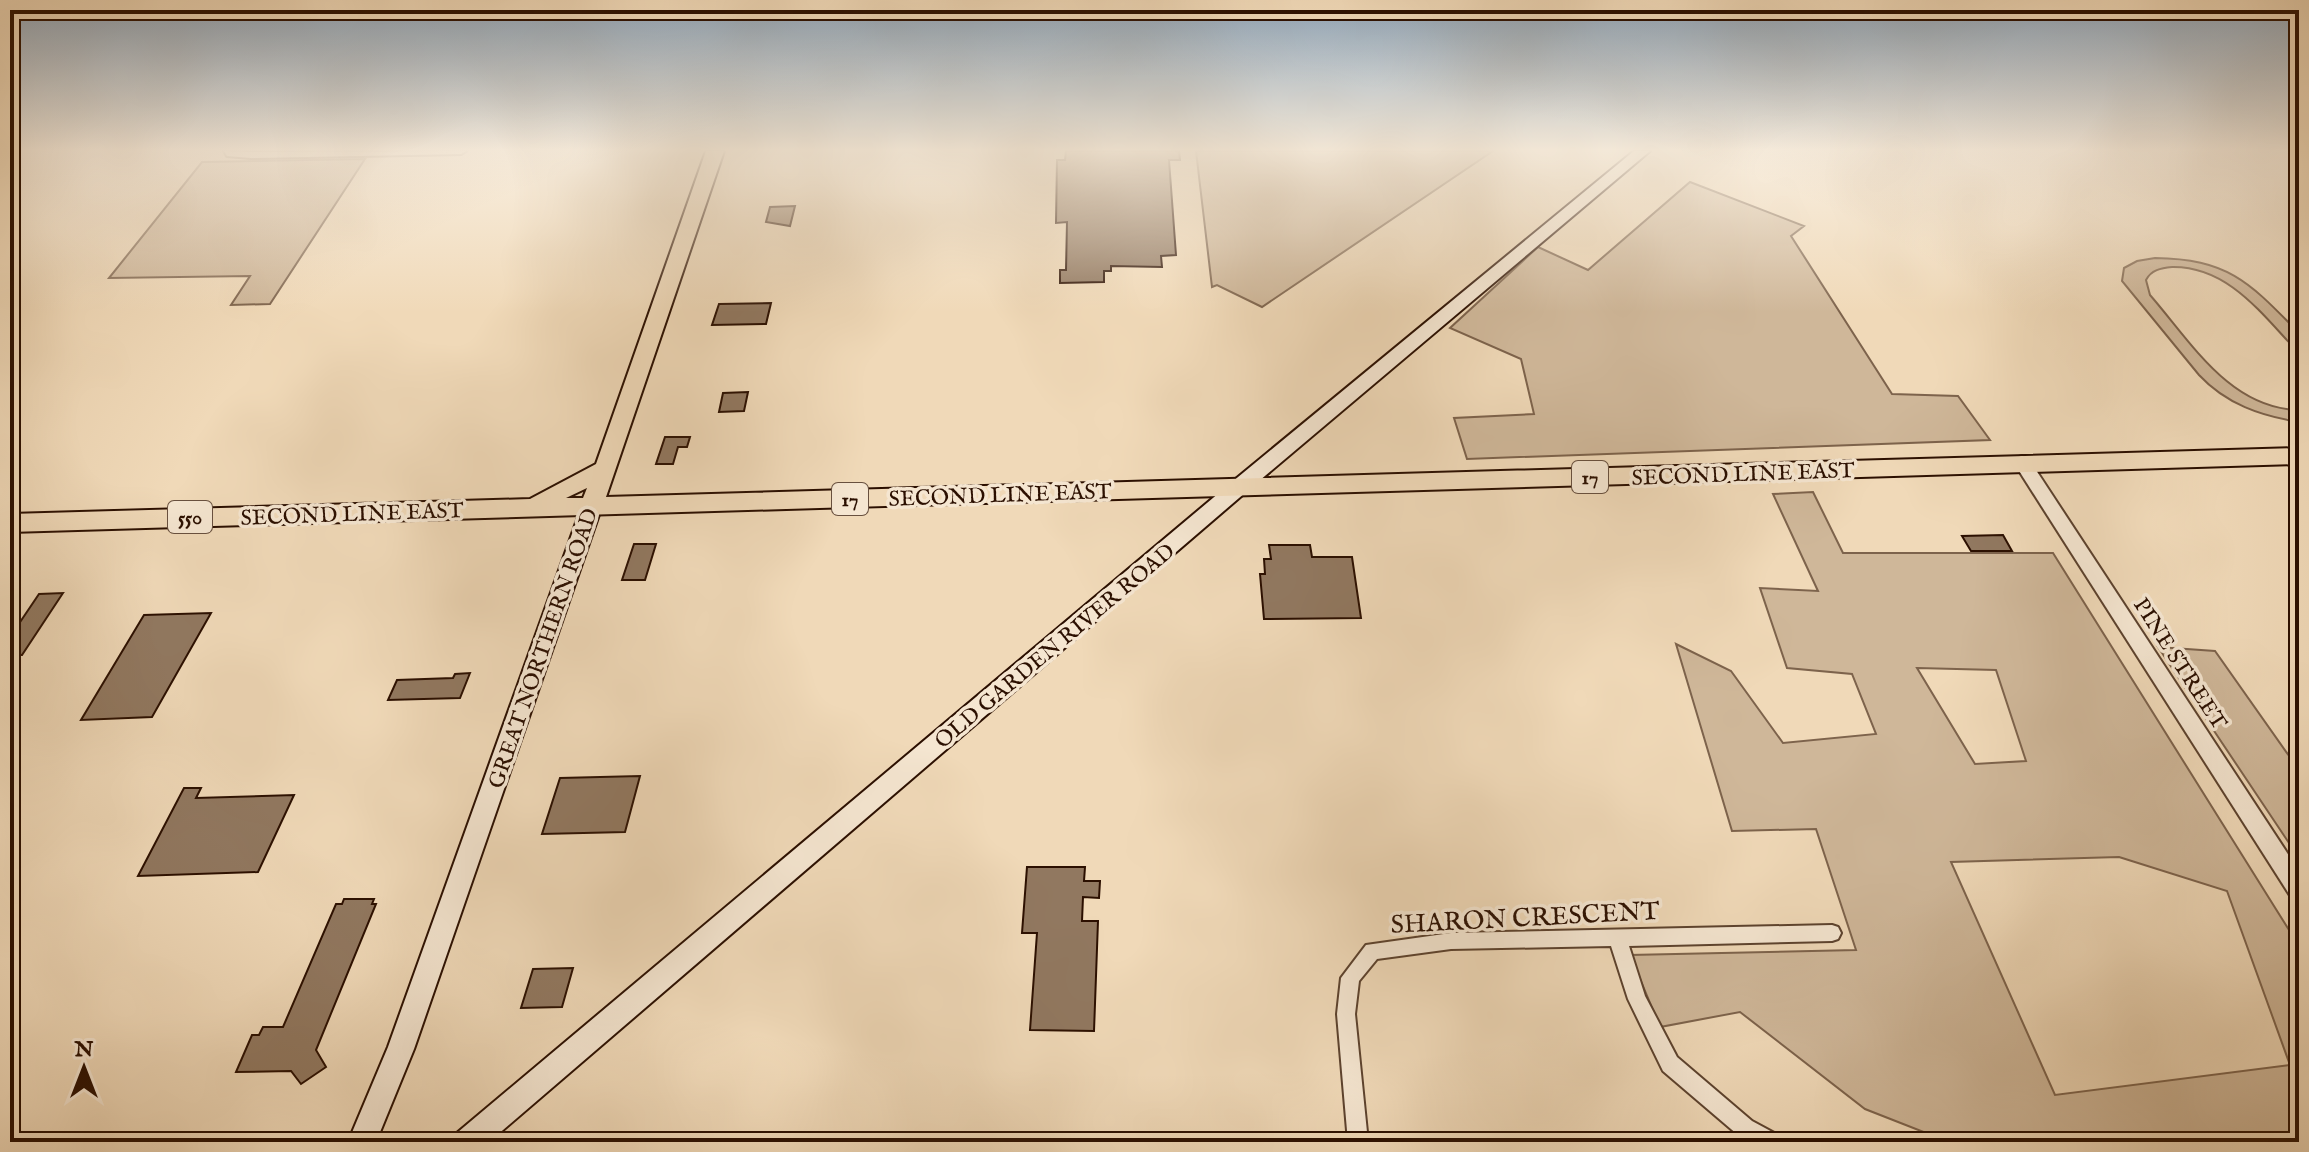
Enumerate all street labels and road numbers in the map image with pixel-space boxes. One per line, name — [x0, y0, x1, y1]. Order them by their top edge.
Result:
street label: SECOND LINE EAST — [1631, 457, 1855, 493]
road number: 17 — [1572, 461, 1608, 493]
street label: SECOND LINE EAST — [888, 478, 1112, 514]
road number: 17 — [832, 483, 868, 515]
street label: SECOND LINE EAST — [240, 497, 464, 533]
road number: 550 — [168, 501, 212, 533]
street label: GREAT NORTHERN ROAD — [483, 505, 605, 792]
street label: OLD GARDEN RIVER ROAD — [929, 538, 1181, 755]
street label: PINE STREET — [2126, 593, 2232, 735]
street label: SHARON CRESCENT — [1390, 895, 1661, 942]

